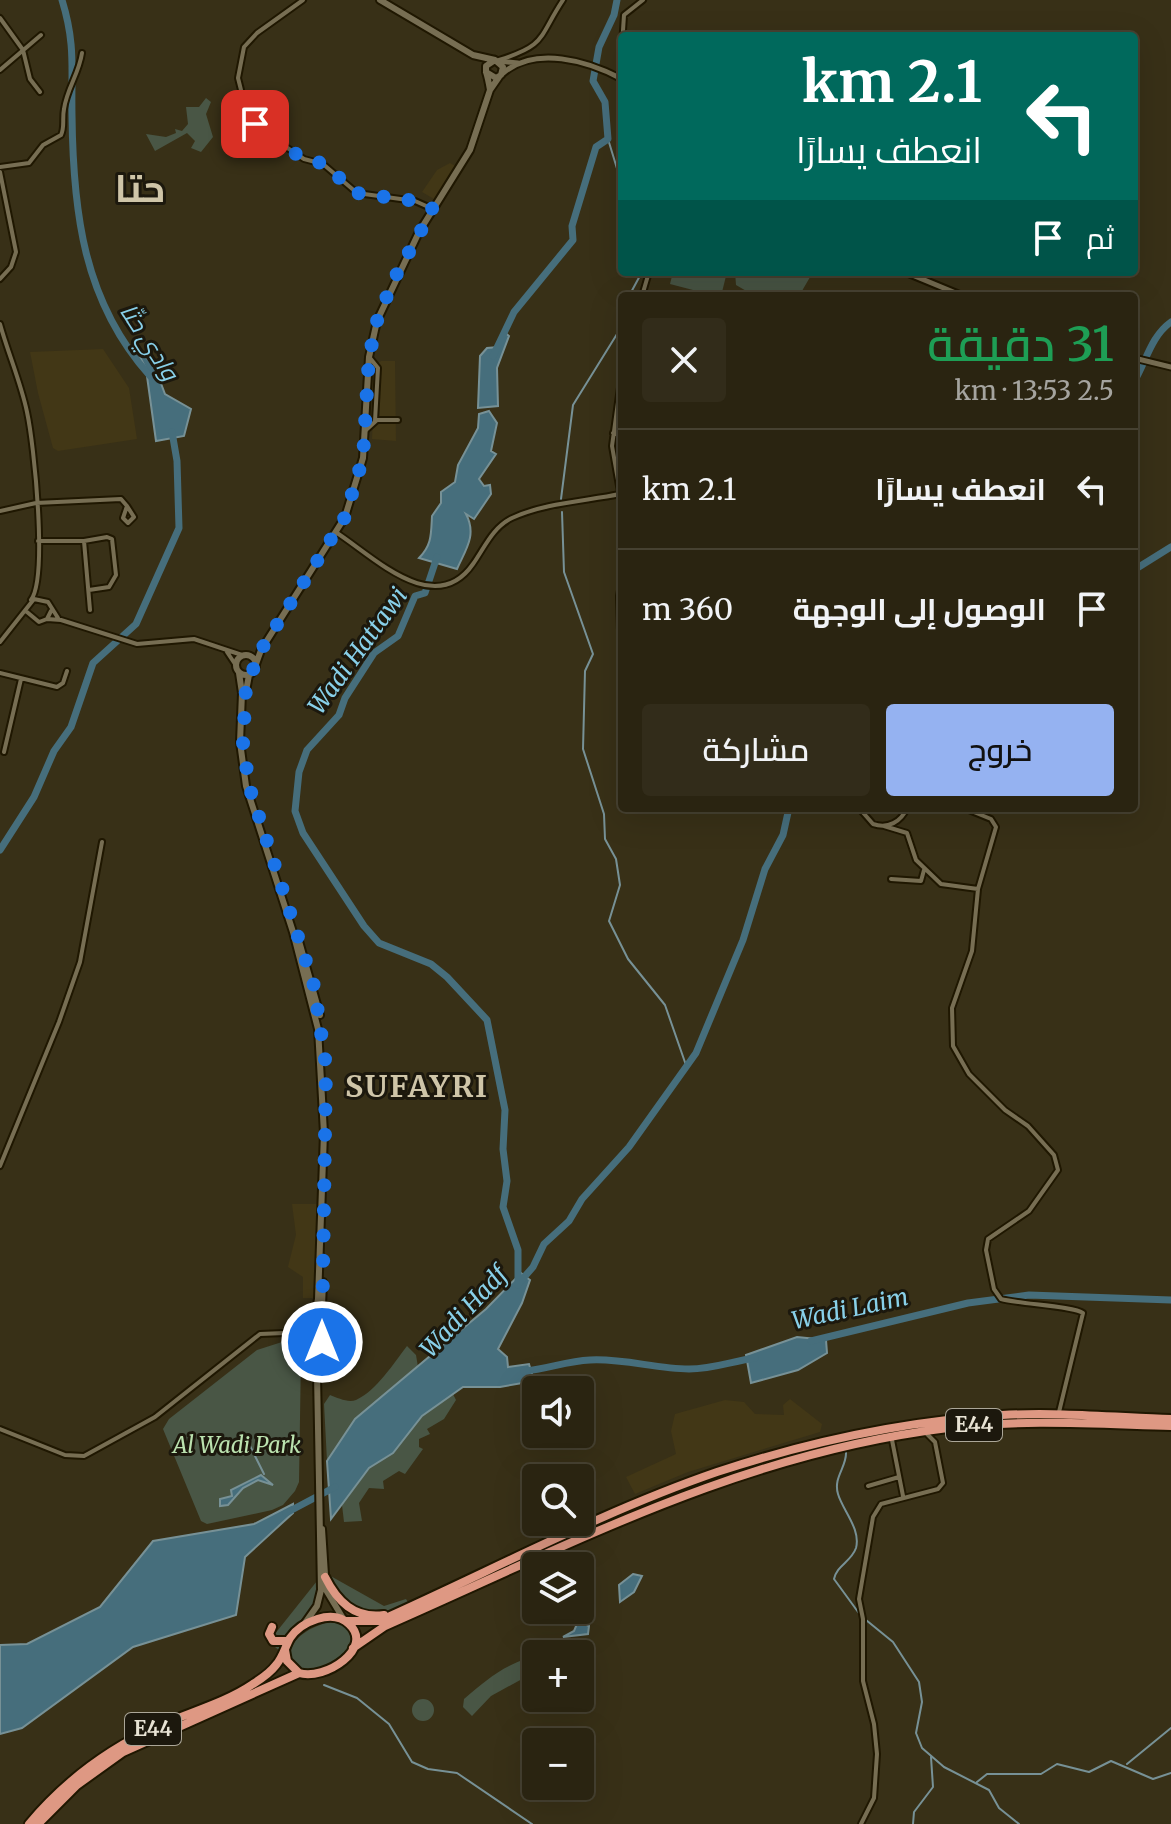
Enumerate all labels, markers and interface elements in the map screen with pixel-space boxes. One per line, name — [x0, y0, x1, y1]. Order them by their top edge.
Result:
text: 2.1 km — [802, 47, 982, 117]
icon: left — [1010, 64, 1114, 168]
pin — [221, 90, 289, 158]
icon: arrive — [233, 102, 277, 146]
text: انعطف يسارًا — [796, 128, 982, 173]
district label: حتا — [115, 165, 165, 212]
icon: arrive — [1026, 216, 1070, 260]
text: ثم — [1086, 219, 1114, 257]
water label: وادي حتّا — [110, 297, 187, 390]
text: 31 دقيقة — [927, 314, 1114, 374]
button: close — [642, 318, 726, 402]
text: 2.5 km · 13:53 — [954, 374, 1114, 407]
icon: left — [1070, 467, 1114, 511]
text: 2.1 km — [642, 470, 736, 508]
text: انعطف يسارًا — [875, 470, 1046, 508]
water label: Wadi Hattawi — [301, 581, 414, 720]
icon: arrive — [1070, 587, 1114, 631]
text: 360 m — [642, 590, 733, 628]
text: الوصول إلى الوجهة — [793, 590, 1046, 628]
button: مشاركة — [642, 704, 870, 796]
button: خروج — [886, 704, 1114, 796]
district label: SUFAYRI — [345, 1067, 489, 1105]
water label: Wadi Hadf — [413, 1257, 516, 1364]
water label: Wadi Laim — [789, 1281, 911, 1336]
position arrow — [280, 1300, 364, 1384]
map controls — [522, 1376, 594, 1800]
button: sound — [522, 1376, 594, 1448]
road number: E44 — [946, 1409, 1002, 1441]
park label: Al Wadi Park — [171, 1431, 301, 1459]
button: search — [522, 1464, 594, 1536]
button: layers — [522, 1552, 594, 1624]
button: + — [522, 1640, 594, 1712]
road number: E44 — [125, 1713, 181, 1745]
button: − — [522, 1728, 594, 1800]

